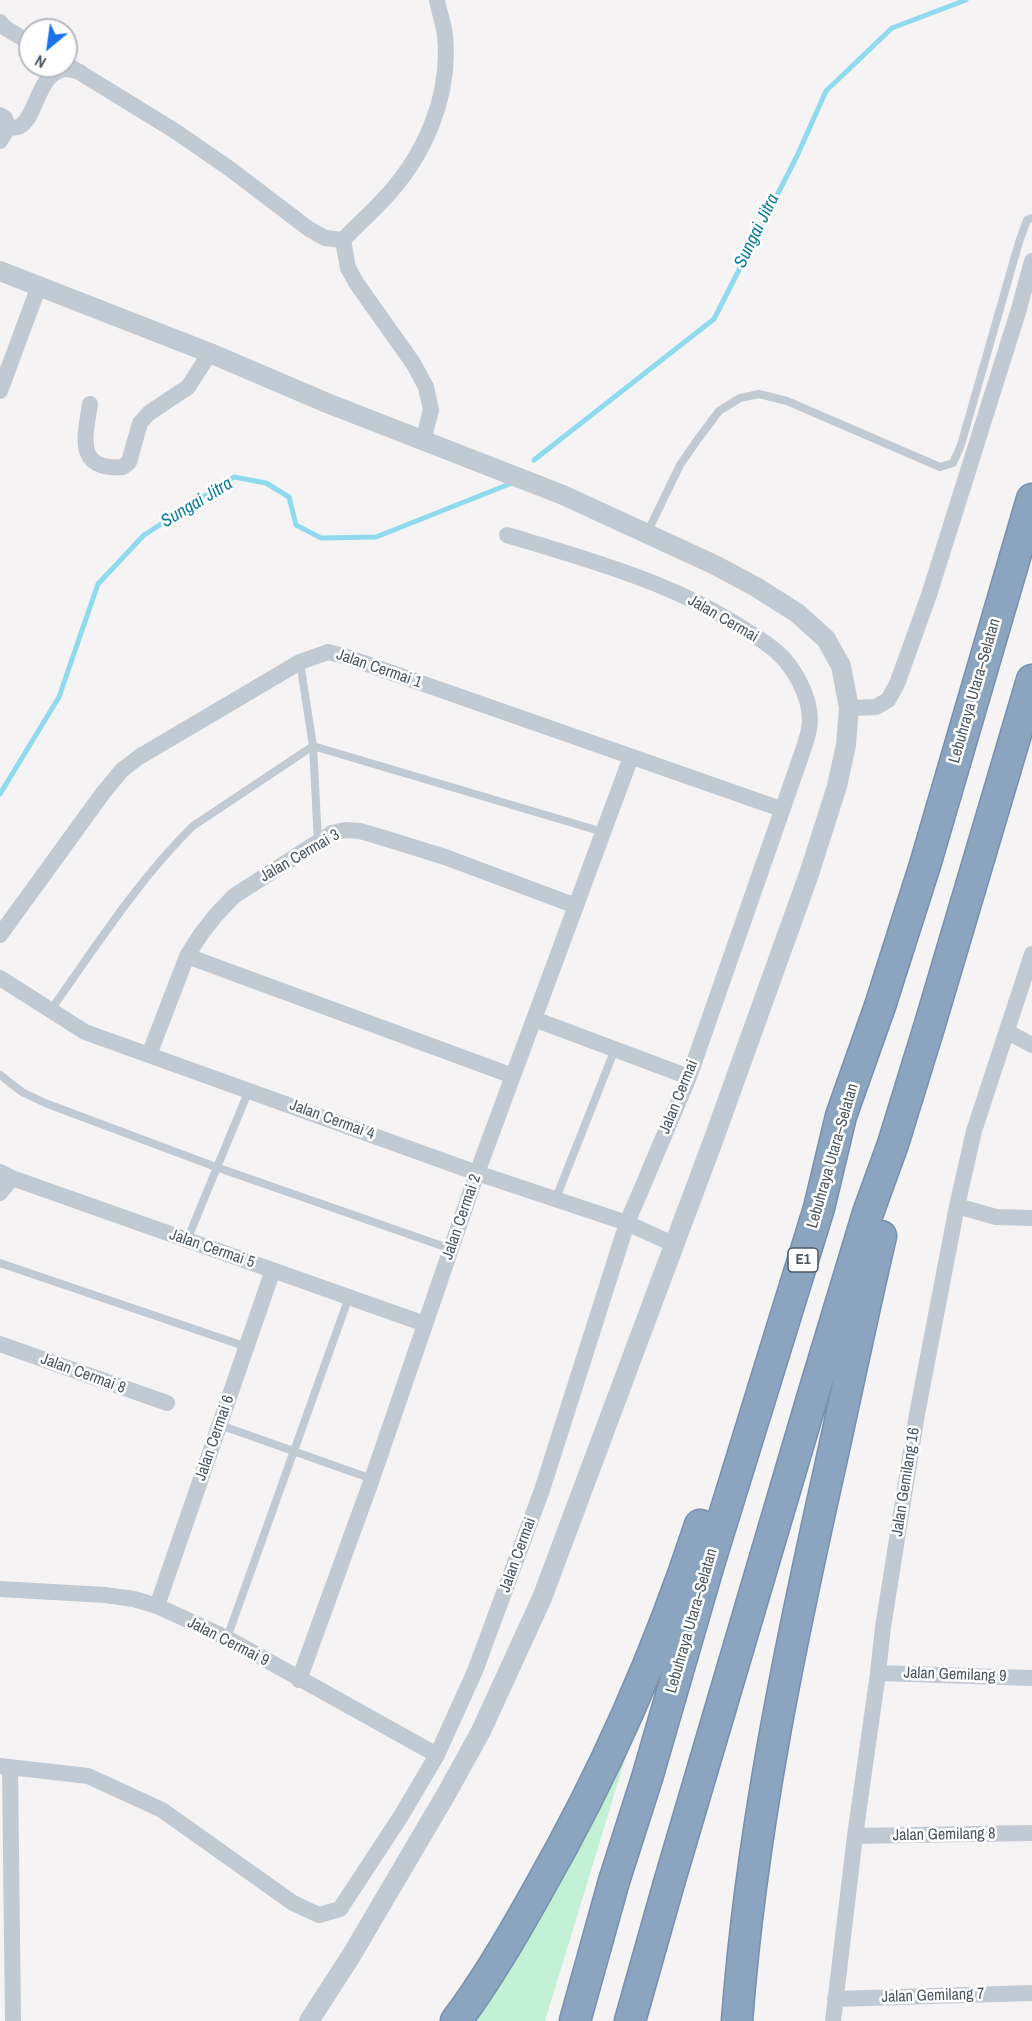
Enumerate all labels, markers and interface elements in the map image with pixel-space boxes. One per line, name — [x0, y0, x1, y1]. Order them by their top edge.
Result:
north arrow — [18, 18, 78, 78]
text: N — [31, 50, 50, 74]
water label: Sungai Jitra — [730, 190, 784, 272]
water label: Sungai Jitra — [157, 473, 237, 533]
street label: Jalan Cermai — [684, 591, 762, 647]
street label: Lebuhraya Utara–Selatan — [945, 616, 1005, 766]
street label: Jalan Cermai 1 — [334, 645, 424, 693]
street label: Jalan Cermai 3 — [257, 825, 343, 887]
street label: Jalan Cermai — [655, 1057, 703, 1137]
street label: Lebuhraya Utara–Selatan — [803, 1081, 863, 1231]
street label: Jalan Cermai 4 — [287, 1096, 377, 1144]
street label: Jalan Cermai 2 — [438, 1172, 486, 1262]
street label: Jalan Cermai 5 — [167, 1225, 257, 1273]
road number: E1 — [788, 1248, 818, 1272]
street label: Jalan Cermai 8 — [38, 1350, 128, 1398]
street label: Jalan Cermai 6 — [191, 1393, 239, 1483]
street label: Jalan Gemilang 16 — [888, 1426, 924, 1538]
street label: Jalan Cermai — [496, 1515, 540, 1595]
street label: Lebuhraya Utara–Selatan — [662, 1546, 722, 1696]
street label: Jalan Cermai 9 — [184, 1613, 272, 1671]
street label: Jalan Gemilang 9 — [903, 1664, 1007, 1686]
street label: Jalan Gemilang 8 — [892, 1825, 996, 1845]
street label: Jalan Gemilang 7 — [881, 1985, 985, 2007]

